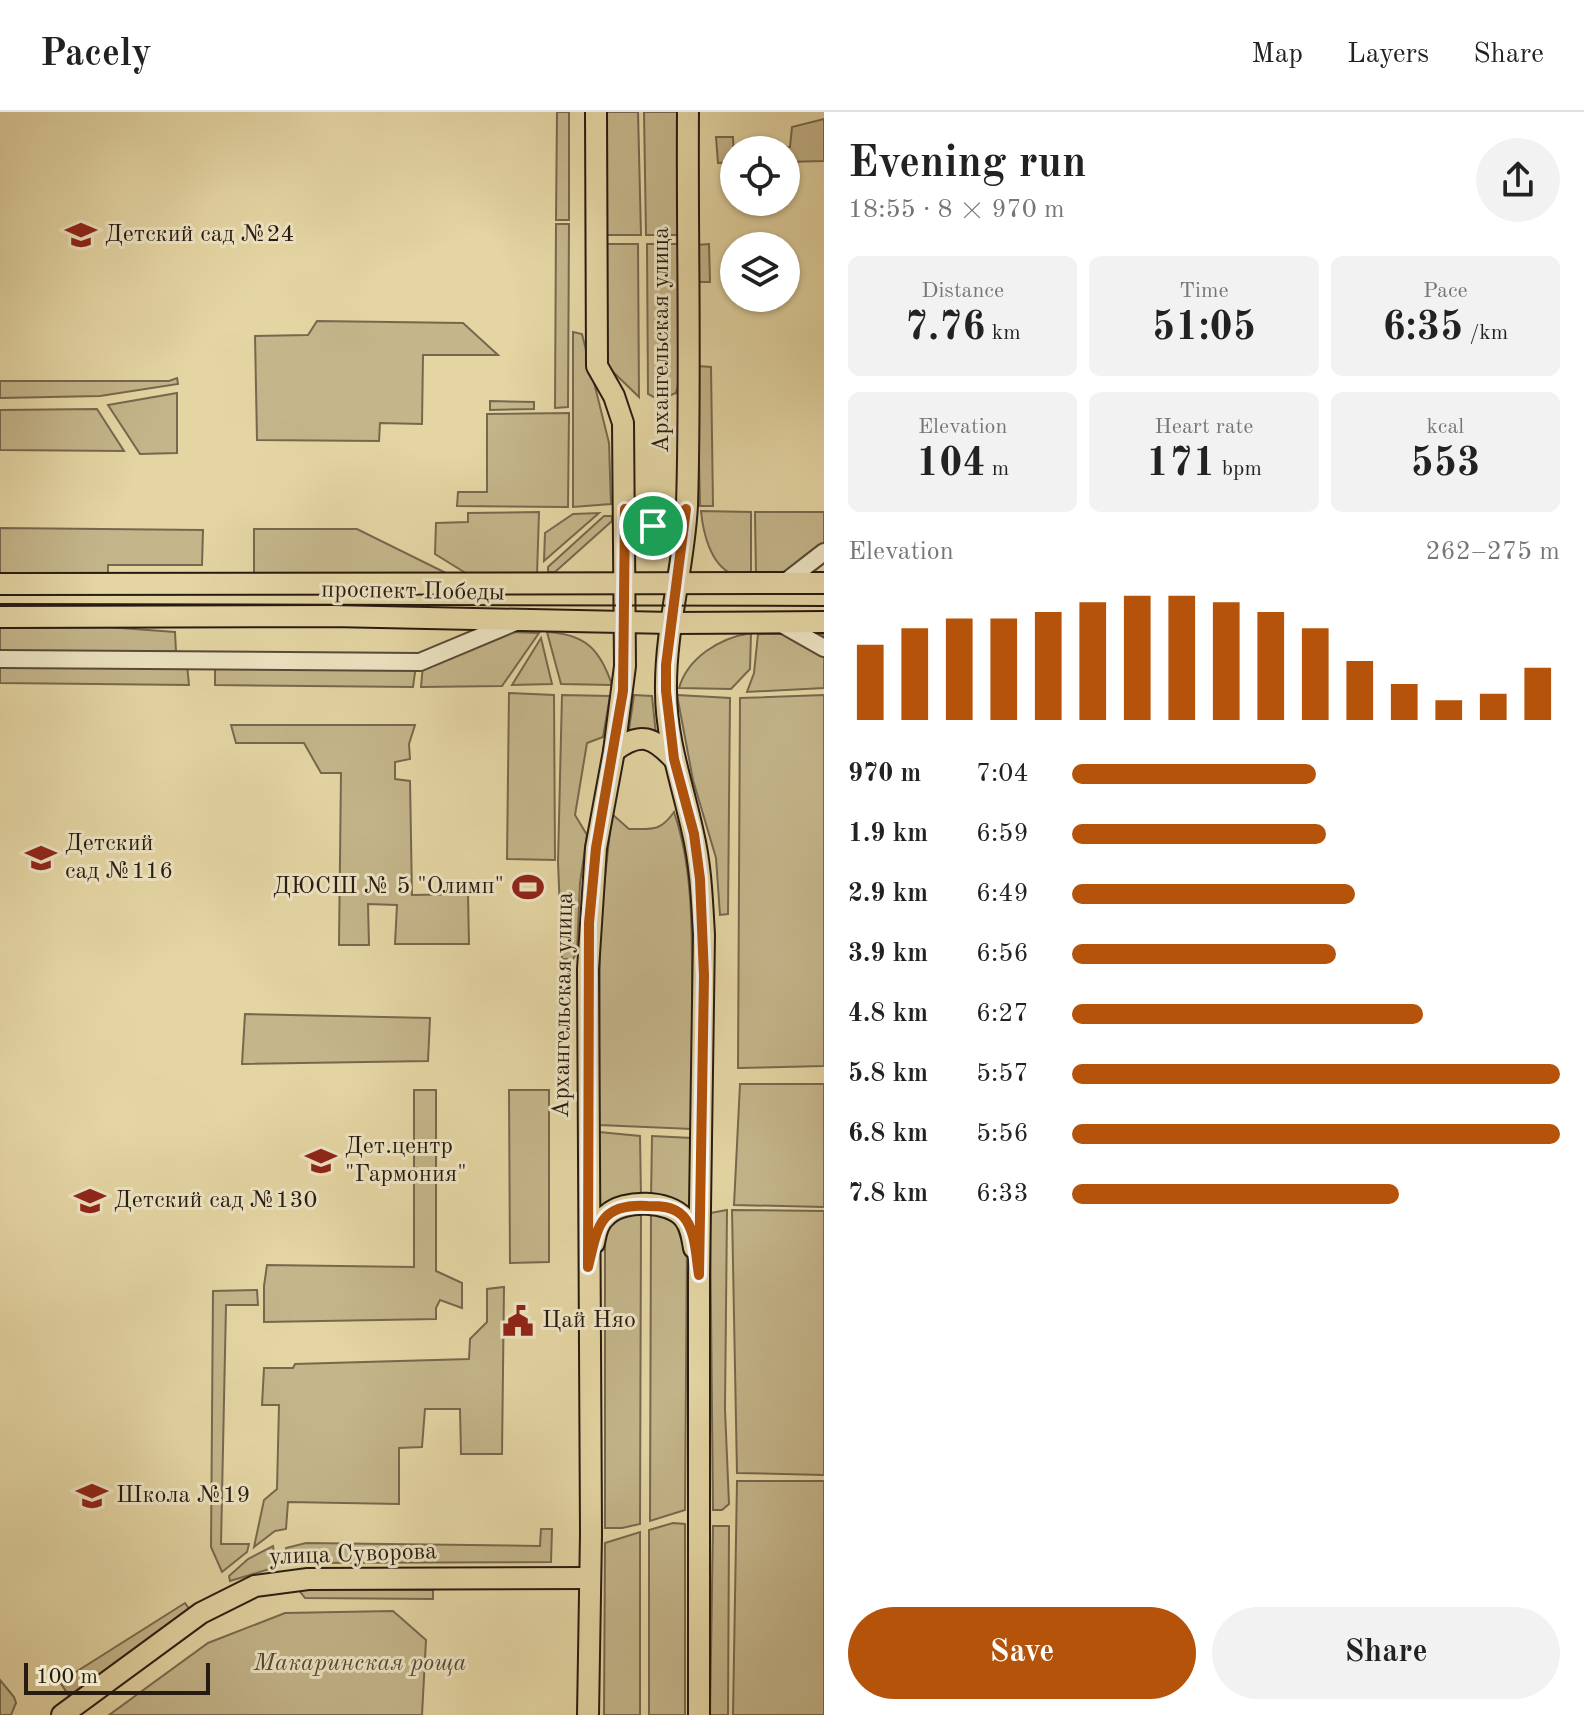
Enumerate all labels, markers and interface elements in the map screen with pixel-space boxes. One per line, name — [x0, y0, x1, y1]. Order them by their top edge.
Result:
text: Pacely — [40, 36, 152, 74]
text: Map — [1251, 41, 1303, 69]
text: Layers — [1347, 41, 1429, 69]
text: Share — [1473, 41, 1544, 69]
map controls — [720, 136, 800, 312]
button: locate — [720, 136, 800, 216]
button: share — [1476, 138, 1560, 222]
text: Evening run — [848, 142, 1086, 186]
text: 18:55 · 8 × 970 m — [848, 197, 1065, 223]
school or university icon: Детский сад №24 — [64, 218, 98, 252]
place label: Детский сад №24 — [105, 223, 294, 247]
street label: Архангельская улица — [650, 227, 674, 453]
button: layers — [720, 232, 800, 312]
text: Distance — [921, 280, 1004, 302]
text: Time — [1179, 280, 1229, 302]
text: Pace — [1423, 280, 1468, 302]
text: 7.76 — [905, 309, 986, 349]
text: 51:05 — [1152, 309, 1256, 349]
text: 6:35 — [1382, 309, 1463, 349]
text: km — [986, 322, 1021, 344]
text: /km — [1463, 322, 1508, 344]
text: Elevation — [918, 416, 1007, 438]
text: Heart rate — [1155, 416, 1253, 438]
text: kcal — [1426, 416, 1464, 438]
text: 104 — [916, 445, 986, 485]
text: 171 — [1146, 445, 1216, 485]
text: 553 — [1411, 445, 1480, 485]
text: m — [986, 458, 1009, 480]
text: bpm — [1216, 458, 1262, 480]
pin — [619, 492, 687, 560]
icon: arrive — [631, 504, 675, 548]
text: Elevation — [848, 539, 954, 565]
text: 262–275 m — [1425, 539, 1560, 565]
street label: проспект Победы — [321, 578, 505, 606]
text: 970 m — [848, 761, 921, 787]
text: 7:04 — [976, 761, 1029, 787]
text: 1.9 km — [848, 821, 928, 847]
text: 6:59 — [976, 821, 1029, 847]
place label: Детский сад №116 — [65, 832, 173, 884]
school or university icon: Детский сад №116 — [24, 841, 58, 875]
sports icon: ДЮСШ № 5 "Олимп" — [511, 870, 545, 904]
place label: ДЮСШ № 5 "Олимп" — [273, 875, 504, 899]
text: 2.9 km — [848, 881, 928, 907]
text: 6:49 — [976, 881, 1029, 907]
street label: Архангельская улица — [550, 892, 578, 1118]
text: 3.9 km — [848, 941, 928, 967]
text: 6:56 — [976, 941, 1029, 967]
text: 4.8 km — [848, 1001, 928, 1027]
text: 6:27 — [976, 1001, 1029, 1027]
text: 5.8 km — [848, 1061, 928, 1087]
text: 5:57 — [976, 1061, 1029, 1087]
text: 6.8 km — [848, 1121, 928, 1147]
text: 5:56 — [976, 1121, 1029, 1147]
place label: Дет.центр "Гармония" — [345, 1135, 467, 1187]
school or university icon: Дет.центр "Гармония" — [304, 1144, 338, 1178]
text: 7.8 km — [848, 1181, 928, 1207]
text: 6:33 — [976, 1181, 1029, 1207]
school or university icon: Детский сад №130 — [73, 1184, 107, 1218]
place label: Детский сад №130 — [114, 1189, 317, 1213]
public building icon: Цай Няо — [501, 1304, 535, 1338]
place label: Цай Няо — [542, 1309, 636, 1333]
school or university icon: Школа №19 — [75, 1479, 109, 1513]
place label: Школа №19 — [116, 1484, 251, 1508]
street label: улица Суворова — [269, 1540, 438, 1570]
button: Save — [848, 1607, 1196, 1699]
button: Share — [1212, 1607, 1560, 1699]
park label: Макаринская роща — [253, 1652, 467, 1676]
scale bar — [24, 1659, 210, 1695]
text: 100 m — [36, 1666, 98, 1688]

